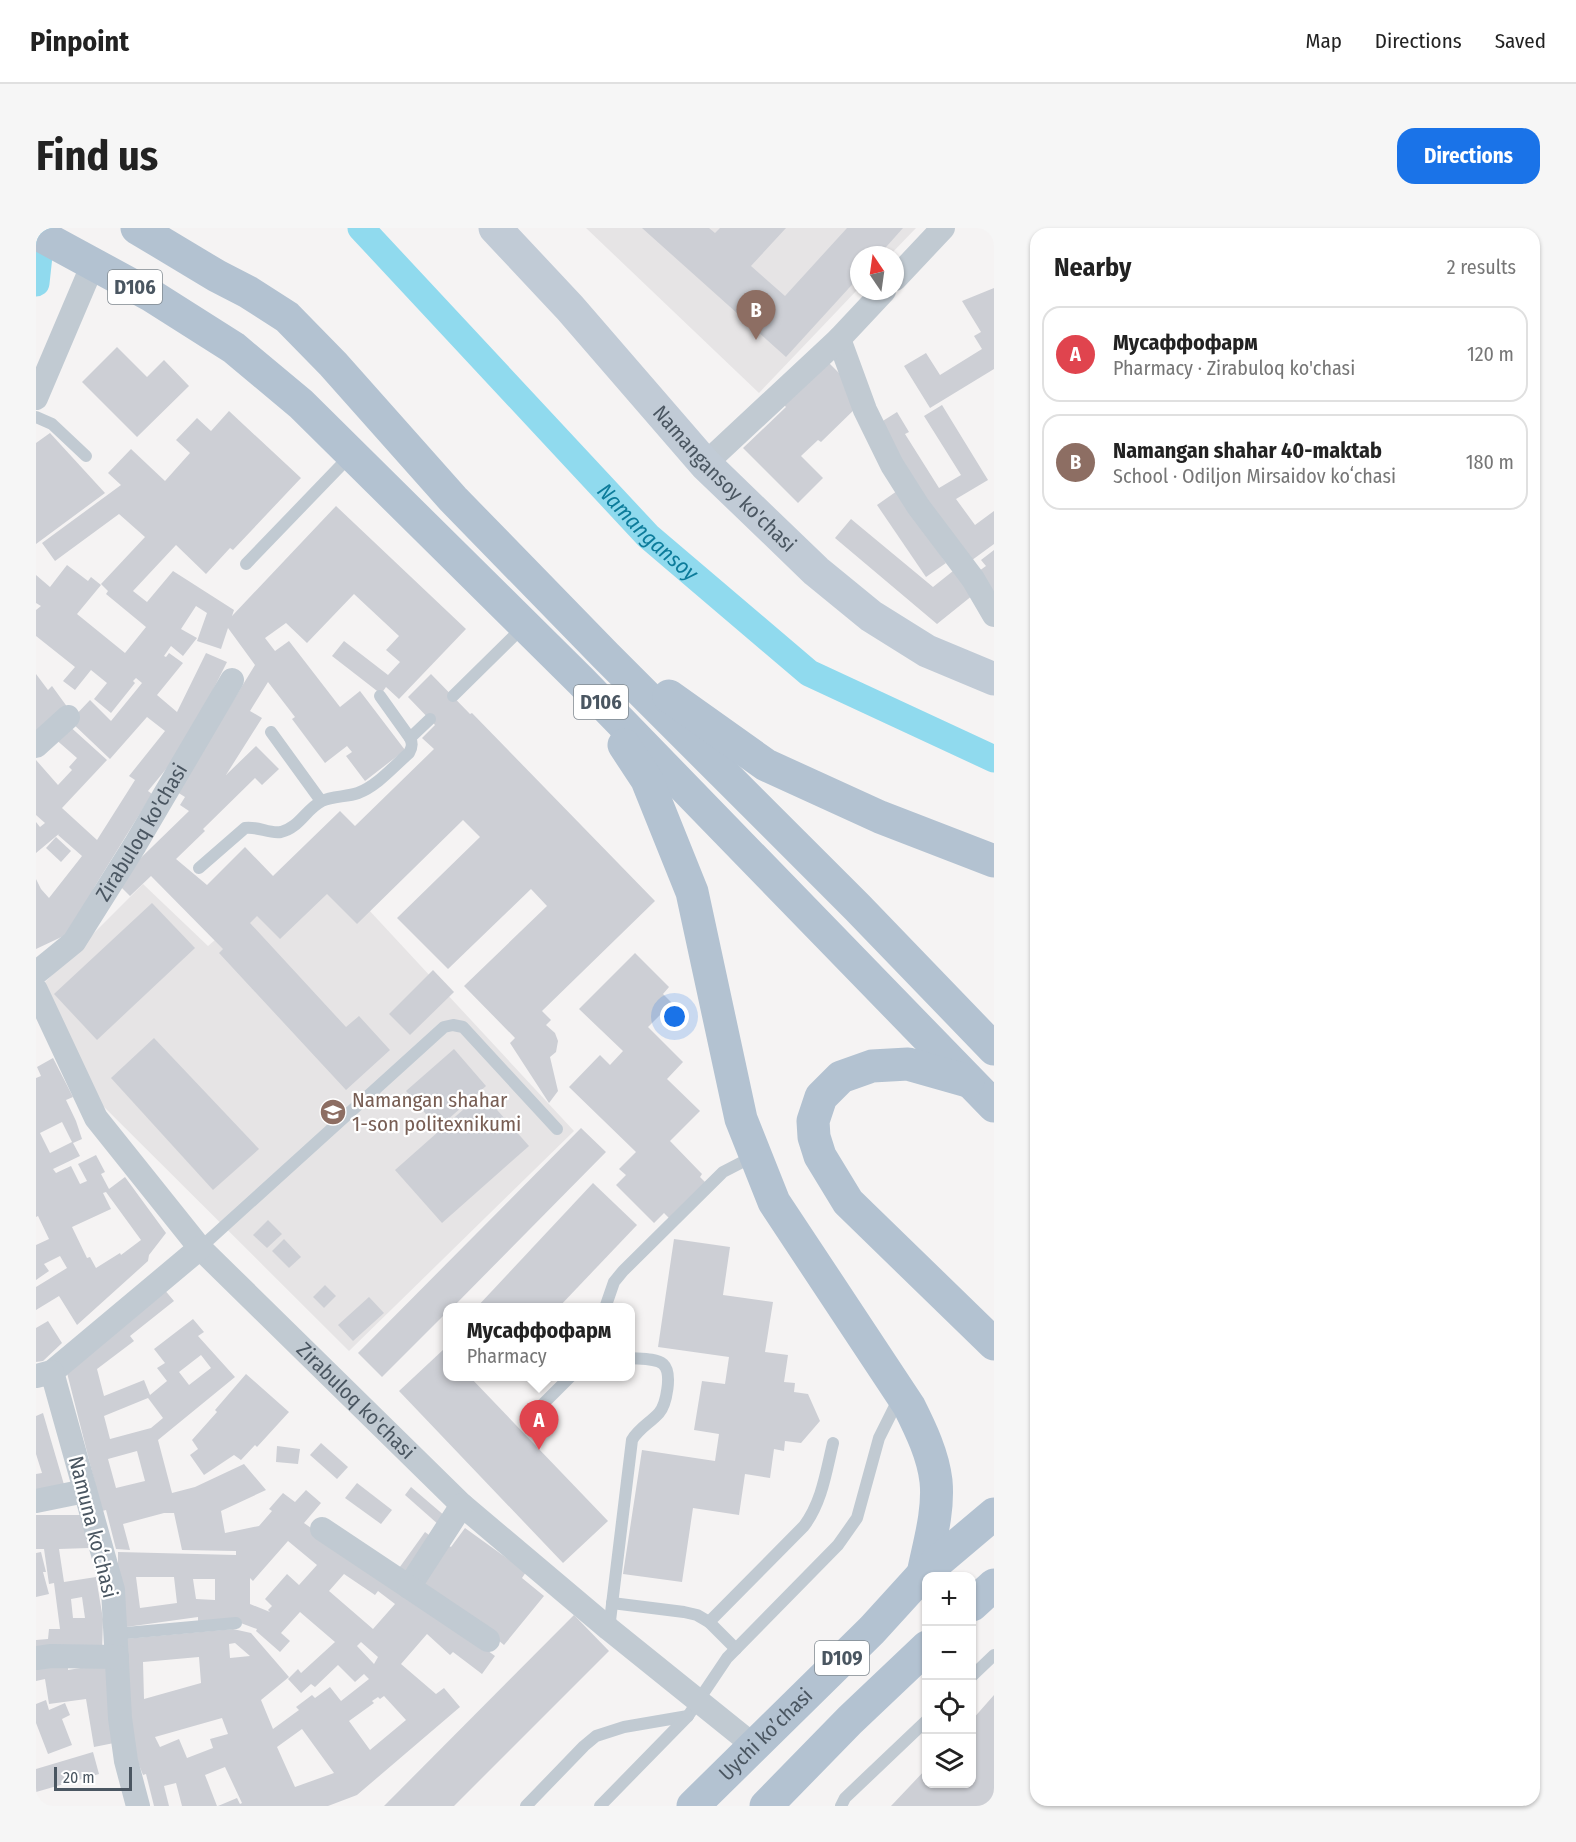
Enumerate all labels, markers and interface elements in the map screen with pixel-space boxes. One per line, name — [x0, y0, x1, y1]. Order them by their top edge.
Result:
text: Pinpoint — [30, 25, 129, 58]
text: Map — [1305, 28, 1342, 54]
text: Directions — [1375, 28, 1462, 54]
text: Saved — [1495, 28, 1546, 54]
button: Directions — [1397, 128, 1540, 184]
text: Find us — [36, 131, 158, 181]
north arrow — [850, 246, 904, 300]
text: Nearby — [1054, 252, 1131, 283]
text: 2 results — [1447, 255, 1516, 279]
road number: D106 — [108, 270, 162, 304]
pin: B — [736, 291, 776, 340]
text: Мусаффофарм — [1113, 329, 1258, 356]
text: A — [1070, 342, 1081, 366]
text: 120 m — [1467, 342, 1514, 366]
text: Pharmacy · Zirabuloq ko'chasi — [1113, 356, 1355, 380]
street label: Namangansoy ko'chasi — [648, 399, 802, 557]
text: Namangan shahar 40-maktab — [1113, 437, 1382, 464]
text: B — [1070, 450, 1081, 474]
text: 180 m — [1466, 450, 1514, 474]
text: School · Odiljon Mirsaidov koʻchasi — [1113, 464, 1396, 488]
water label: Namangansoy — [593, 477, 705, 585]
road number: D106 — [574, 685, 628, 719]
street label: Zirabuloq ko'chasi — [90, 759, 193, 906]
your location — [660, 1002, 689, 1031]
place label: Namangan shahar 1-son politexnikumi — [352, 1087, 521, 1137]
school or university icon: Namangan shahar 1-son politexnikumi — [318, 1097, 348, 1127]
popup — [443, 1303, 635, 1381]
text: Мусаффофарм — [467, 1317, 611, 1344]
street label: Zirabuloq ko'chasi — [291, 1337, 421, 1465]
text: Pharmacy — [467, 1344, 547, 1368]
pin: A — [520, 1400, 558, 1450]
street label: Namuna koʻchasi — [63, 1453, 123, 1601]
map controls — [922, 1572, 976, 1788]
button: + — [922, 1572, 976, 1626]
button: − — [922, 1626, 976, 1680]
road number: D109 — [815, 1641, 869, 1675]
button: locate — [922, 1680, 976, 1734]
street label: Uychi ko’chasi — [713, 1683, 818, 1786]
button: layers — [922, 1734, 976, 1788]
scale bar — [54, 1764, 132, 1792]
text: 20 m — [63, 1768, 94, 1787]

